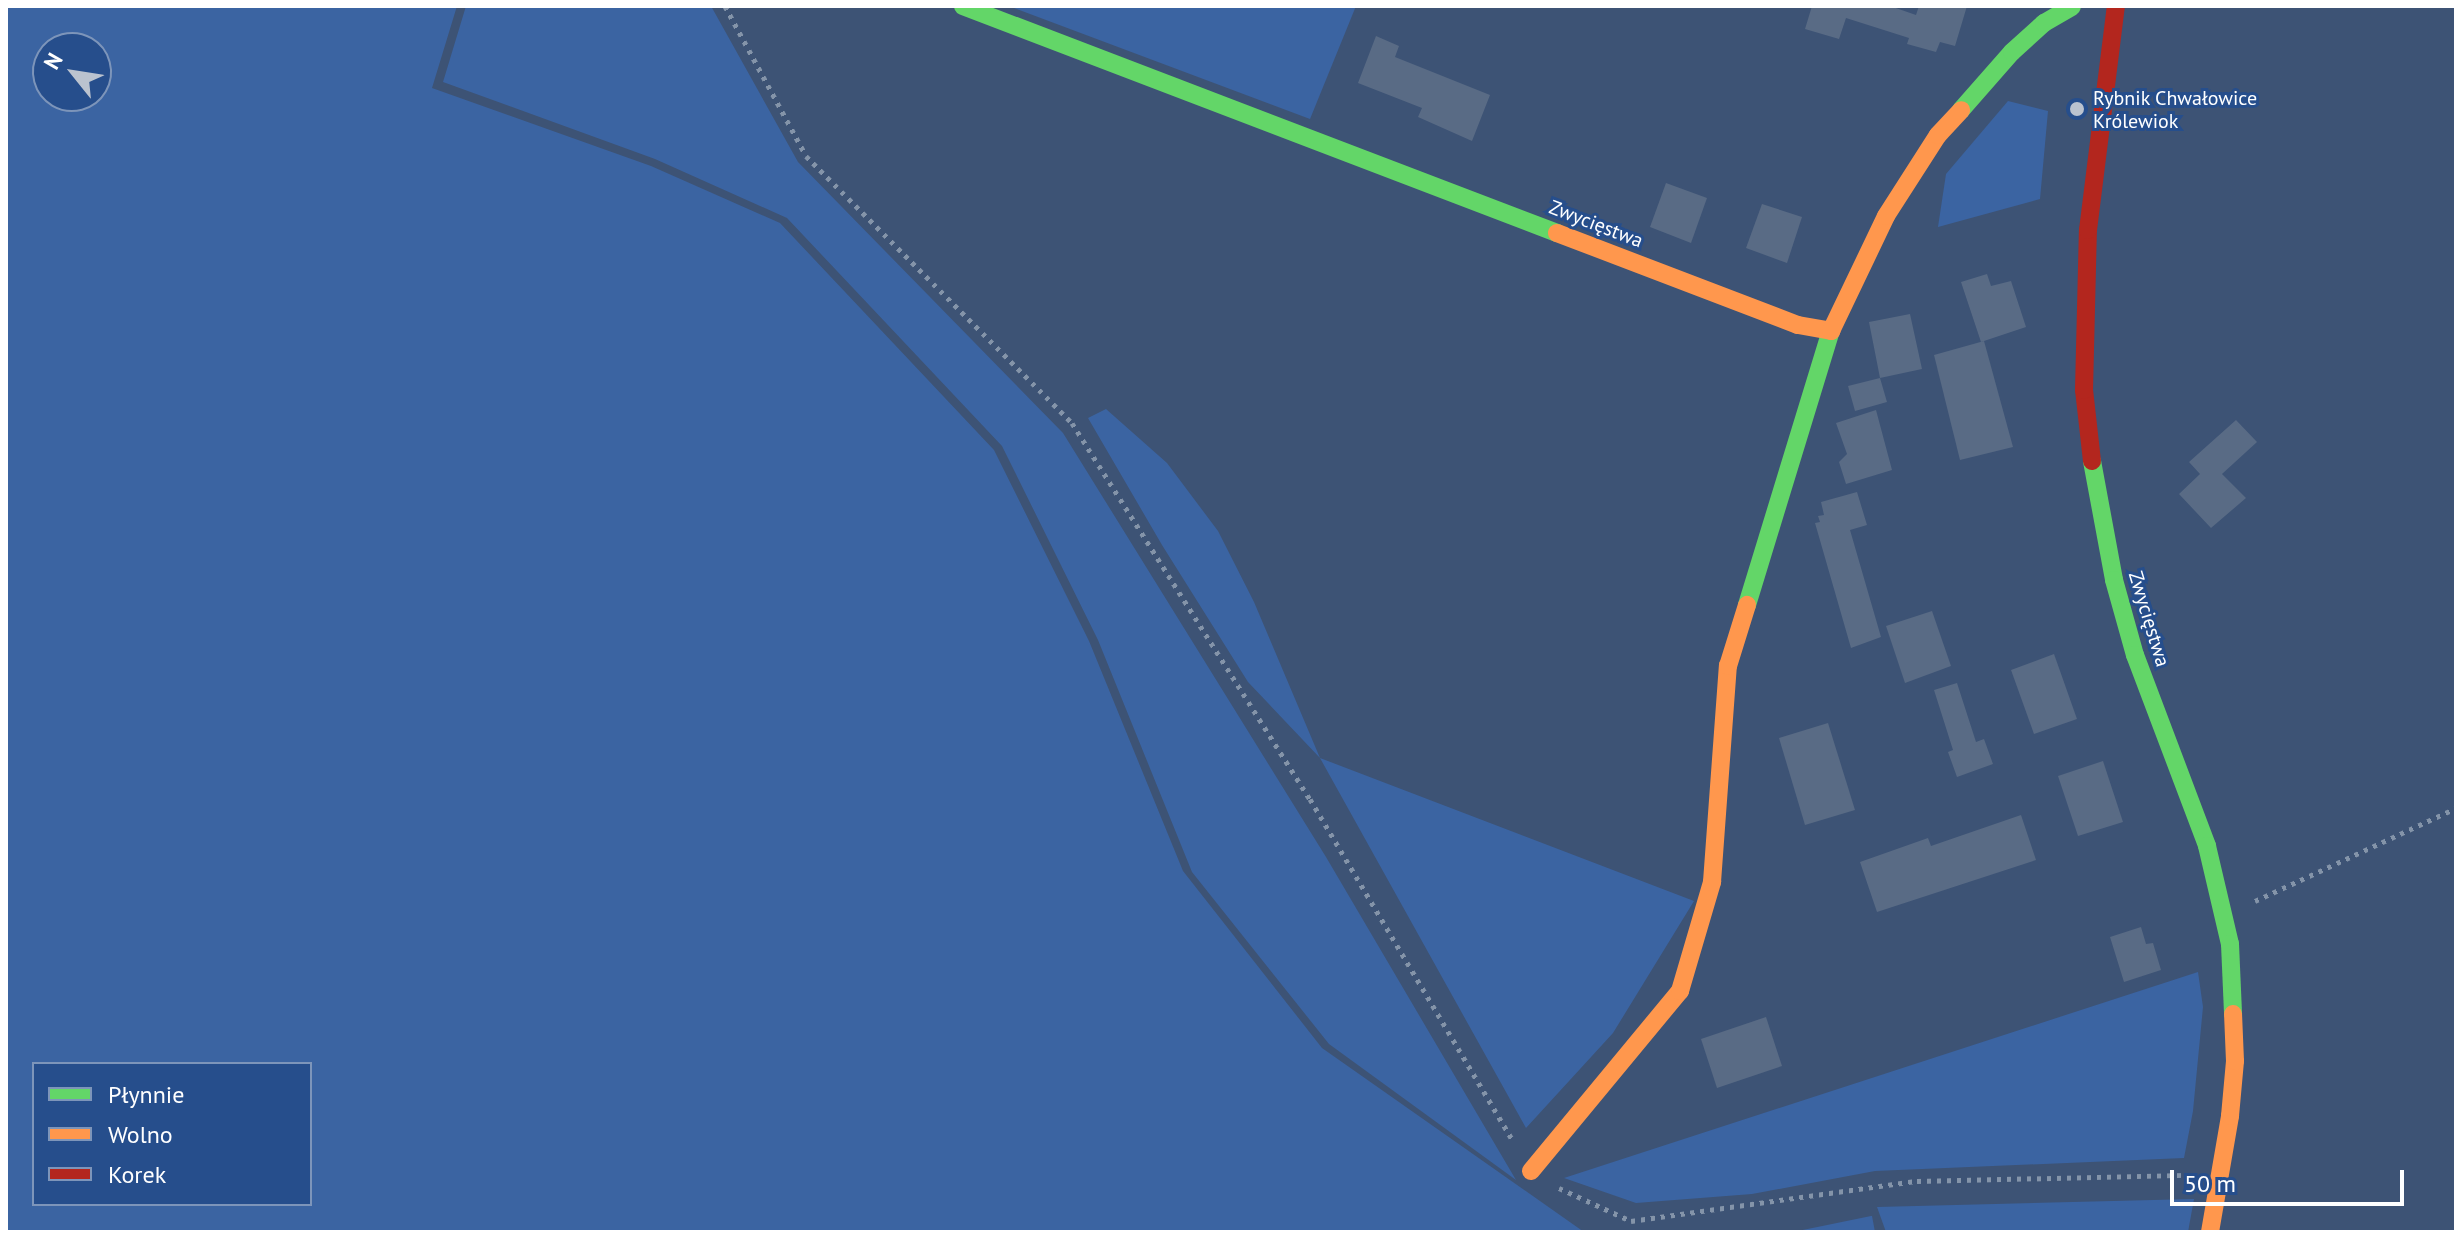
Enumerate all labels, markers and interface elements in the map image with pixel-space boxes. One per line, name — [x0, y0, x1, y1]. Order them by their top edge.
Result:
north arrow — [32, 32, 112, 112]
text: N — [37, 48, 69, 74]
place label: Rybnik Chwałowice Królewiok — [2093, 86, 2258, 133]
marker: Rybnik Chwałowice Królewiok — [2068, 100, 2086, 118]
street label: Zwycięstwa — [1546, 195, 1646, 253]
street label: Zwycięstwa — [2123, 568, 2175, 670]
legend — [32, 1062, 312, 1206]
text: Płynnie — [108, 1079, 185, 1110]
text: Wolno — [108, 1119, 173, 1150]
scale bar — [2174, 1154, 2408, 1204]
text: Korek — [108, 1159, 166, 1190]
text: 50 m — [2184, 1168, 2236, 1199]

